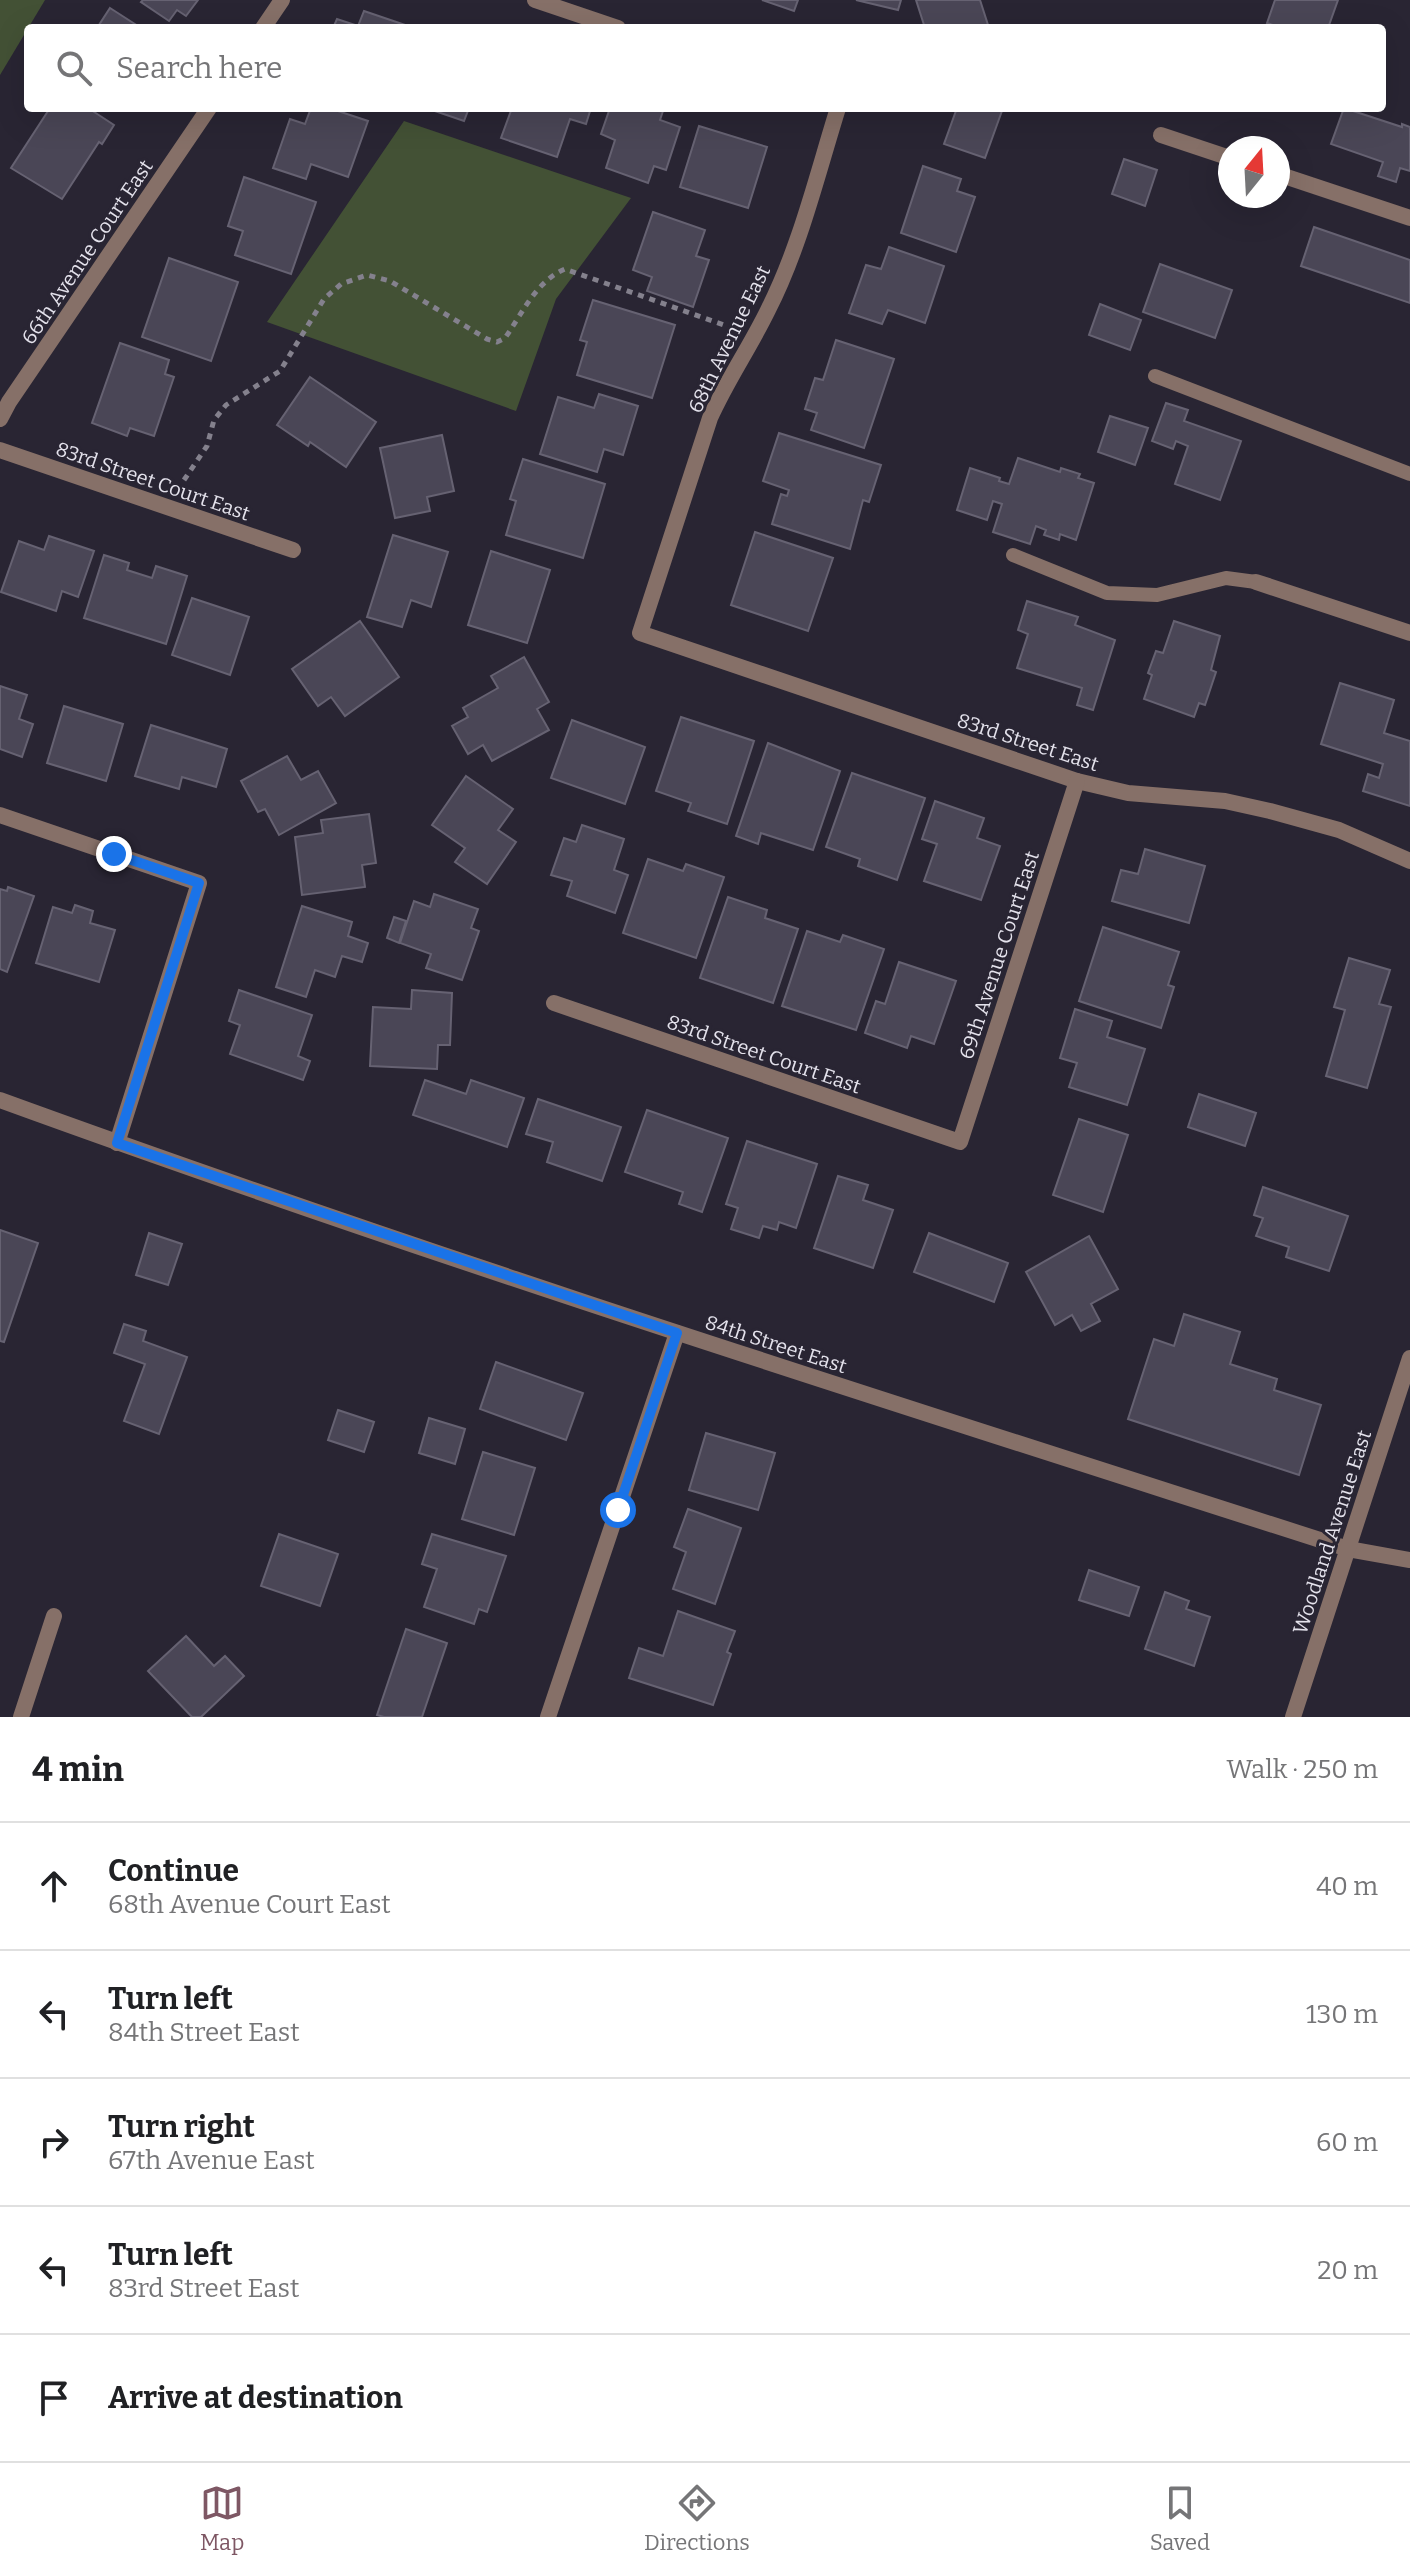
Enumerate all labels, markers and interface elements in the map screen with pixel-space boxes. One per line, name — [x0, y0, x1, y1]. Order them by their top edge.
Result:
search box — [24, 24, 1386, 112]
icon: search — [52, 46, 96, 90]
text: Search here — [116, 50, 283, 86]
north arrow — [1218, 136, 1290, 208]
street label: 66th Avenue Court East — [16, 155, 158, 349]
street label: 68th Avenue East — [683, 261, 775, 417]
street label: 83rd Street Court East — [53, 437, 253, 525]
street label: 83rd Street East — [954, 708, 1102, 776]
route end — [96, 836, 132, 872]
street label: 69th Avenue Court East — [954, 848, 1044, 1062]
street label: 83rd Street Court East — [664, 1010, 864, 1098]
street label: 84th Street East — [702, 1310, 850, 1378]
street label: Woodland Avenue East — [1288, 1427, 1376, 1637]
route start — [600, 1492, 636, 1528]
text: 4 min — [32, 1749, 124, 1790]
text: Walk · 250 m — [1227, 1754, 1378, 1785]
text: Continue — [108, 1853, 239, 1889]
icon: ahead — [32, 1864, 76, 1908]
text: 40 m — [1316, 1871, 1378, 1902]
text: 68th Avenue Court East — [108, 1889, 391, 1920]
text: Turn left — [108, 1981, 233, 2017]
icon: left — [32, 1992, 76, 2036]
text: 130 m — [1306, 1999, 1378, 2030]
text: 84th Street East — [108, 2017, 300, 2048]
text: Turn right — [108, 2109, 255, 2145]
icon: right — [32, 2120, 76, 2164]
text: 60 m — [1316, 2127, 1378, 2158]
text: 67th Avenue East — [108, 2145, 315, 2176]
text: Turn left — [108, 2237, 233, 2273]
icon: left — [32, 2248, 76, 2292]
text: 20 m — [1317, 2255, 1378, 2286]
text: 83rd Street East — [108, 2273, 299, 2304]
icon: arrive — [32, 2376, 76, 2420]
text: Arrive at destination — [108, 2380, 403, 2416]
tab: Map — [200, 2481, 244, 2556]
tab: Directions — [644, 2481, 750, 2556]
tab: Saved — [1150, 2481, 1210, 2556]

